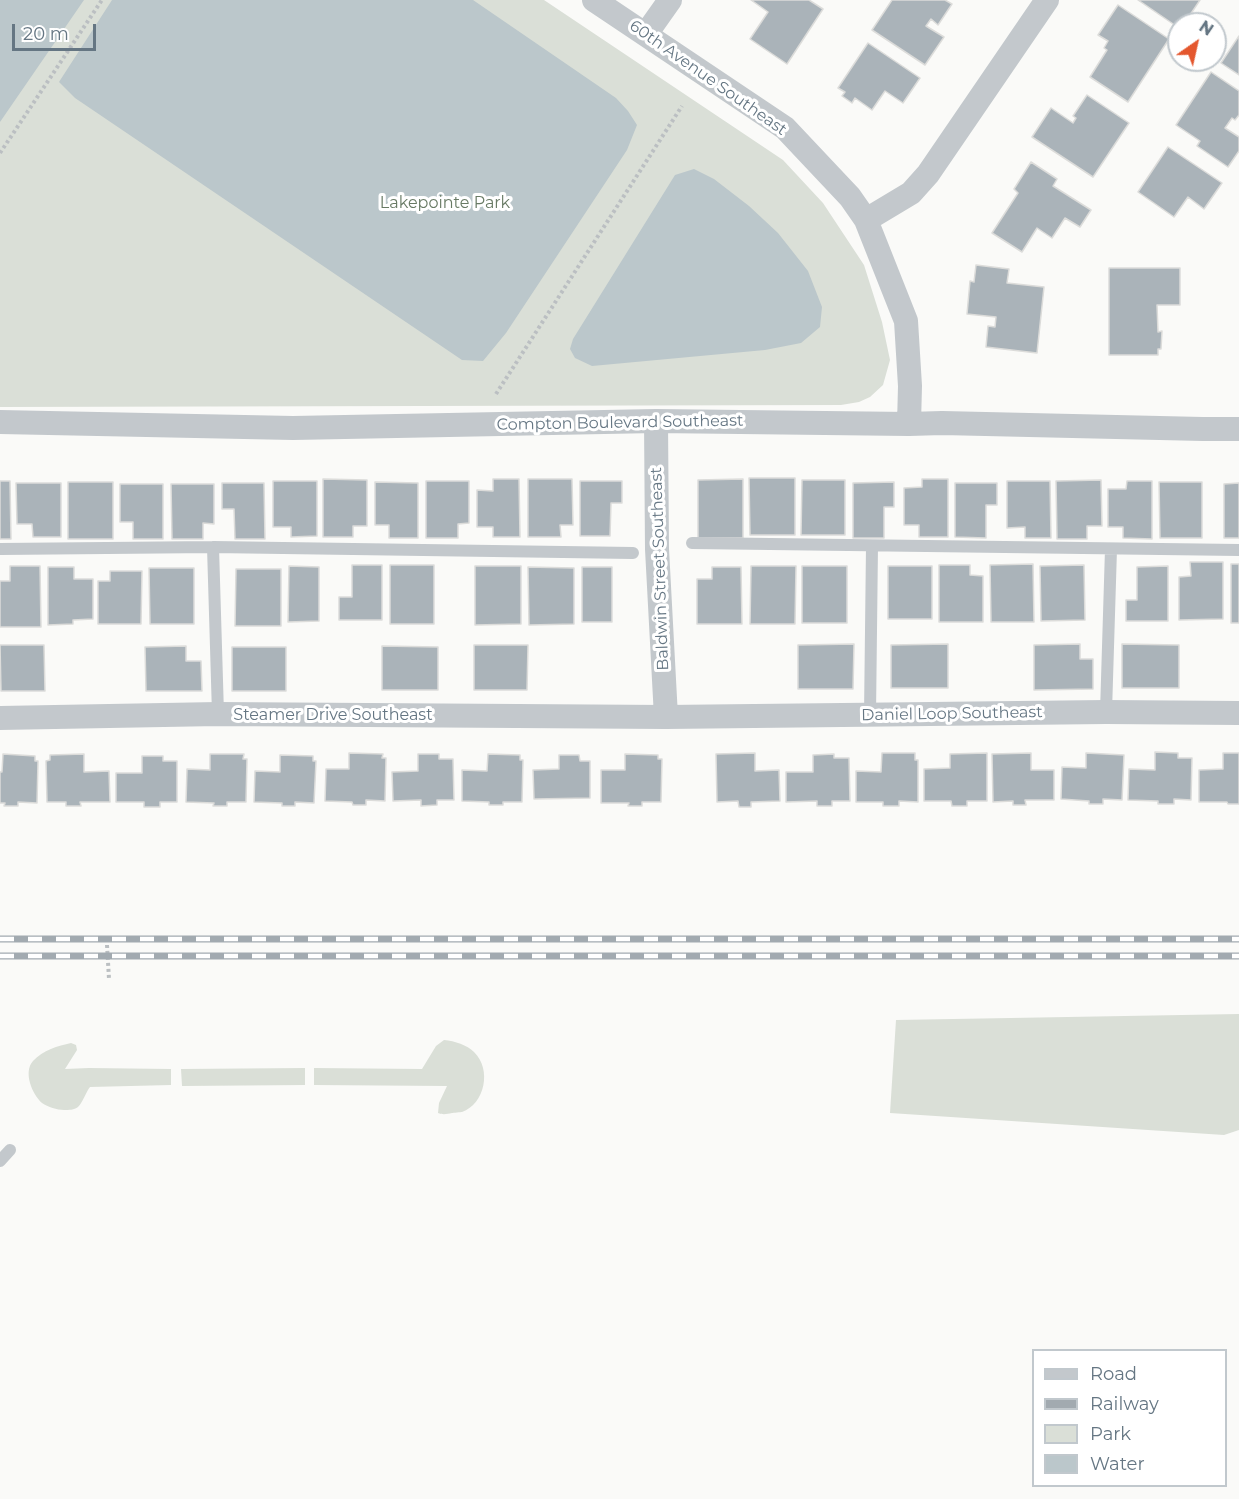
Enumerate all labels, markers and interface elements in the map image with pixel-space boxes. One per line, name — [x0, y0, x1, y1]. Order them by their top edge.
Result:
scale bar — [15, 12, 99, 50]
north arrow — [1167, 12, 1227, 72]
street label: 60th Avenue Southeast — [626, 16, 790, 140]
text: N — [1196, 17, 1217, 40]
text: 20 m — [23, 23, 69, 45]
park label: Lakepointe Park — [380, 193, 510, 213]
street label: Compton Boulevard Southeast — [496, 411, 744, 435]
street label: Baldwin Street Southeast — [647, 467, 673, 671]
street label: Daniel Loop Southeast — [861, 703, 1043, 725]
street label: Steamer Drive Southeast — [233, 705, 433, 725]
legend — [1032, 1349, 1227, 1487]
text: Road — [1090, 1363, 1137, 1385]
text: Railway — [1090, 1393, 1159, 1415]
text: Park — [1090, 1423, 1131, 1445]
text: Water — [1090, 1453, 1145, 1475]

